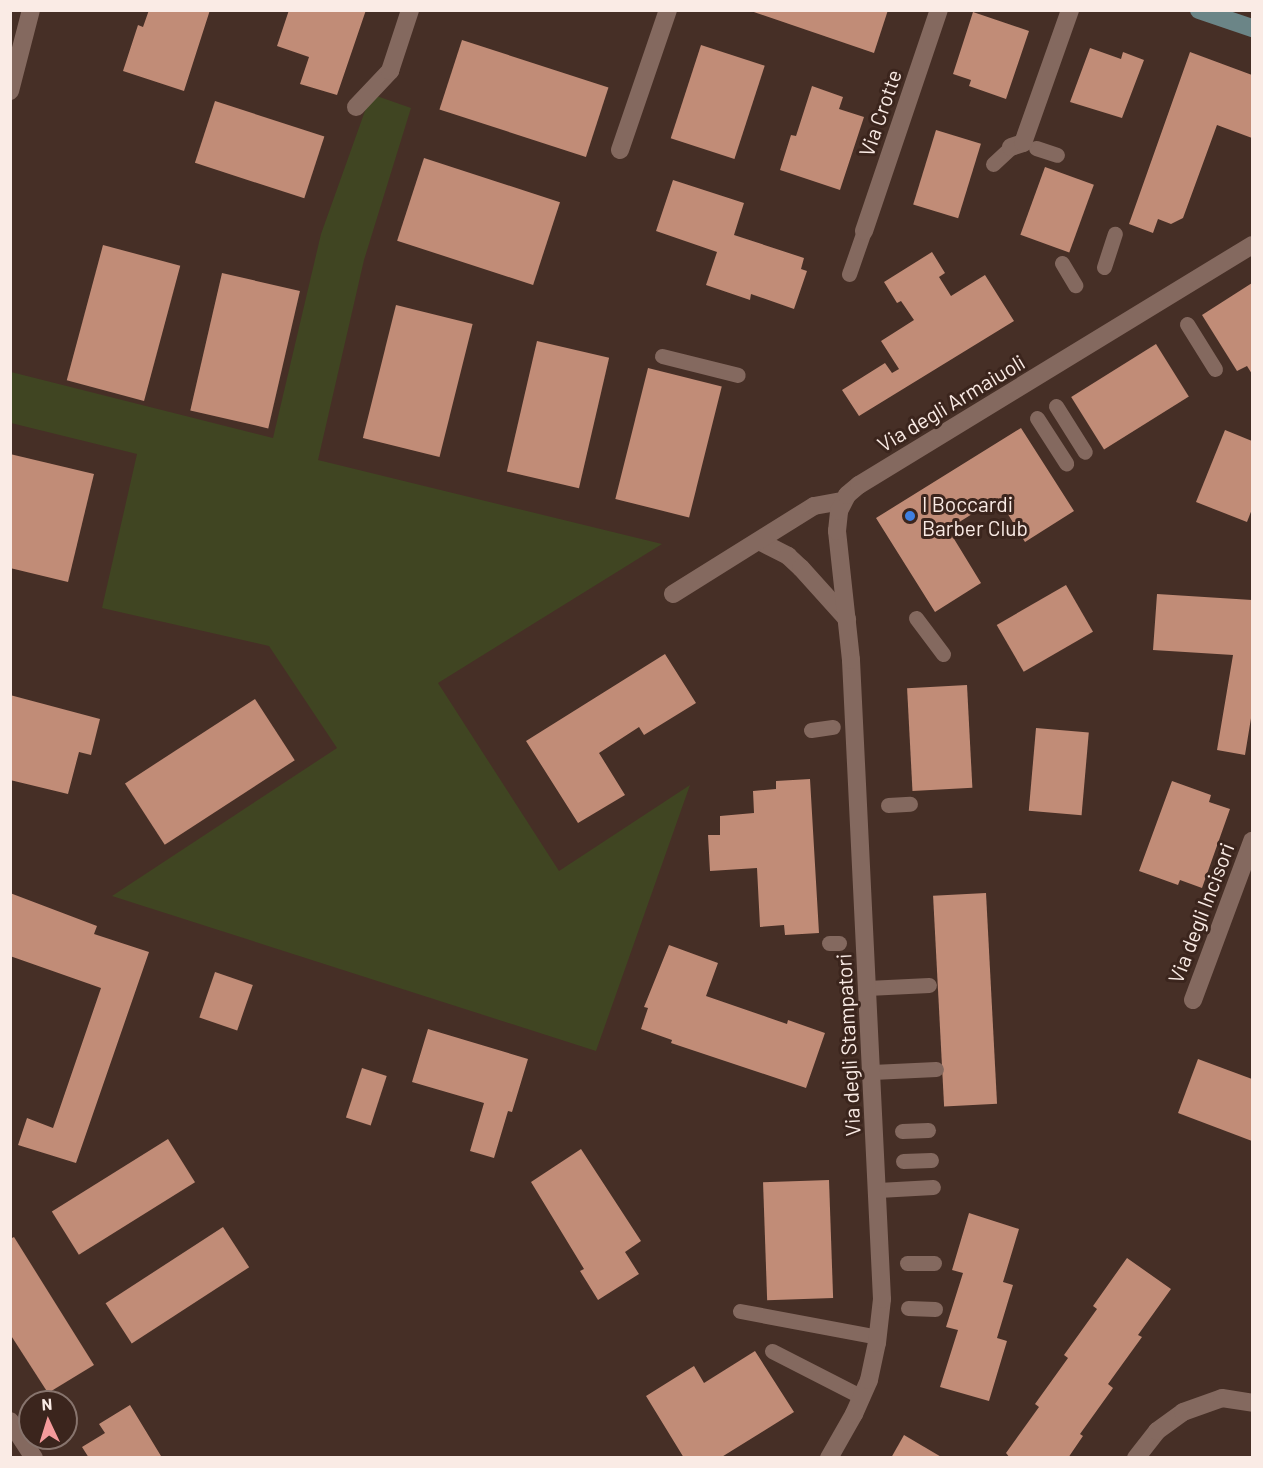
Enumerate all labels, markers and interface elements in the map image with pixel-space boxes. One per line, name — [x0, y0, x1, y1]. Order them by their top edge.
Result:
street label: Via Crotte — [853, 66, 907, 160]
street label: Via degli Armaiuoli — [873, 349, 1029, 457]
place label: I Boccardi Barber Club — [922, 491, 1028, 541]
marker: I Boccardi Barber Club — [903, 509, 917, 523]
street label: Via degli Incisori — [1163, 839, 1239, 987]
street label: Via degli Stampatori — [831, 953, 865, 1137]
north arrow — [18, 1390, 78, 1450]
text: N — [41, 1394, 53, 1413]

